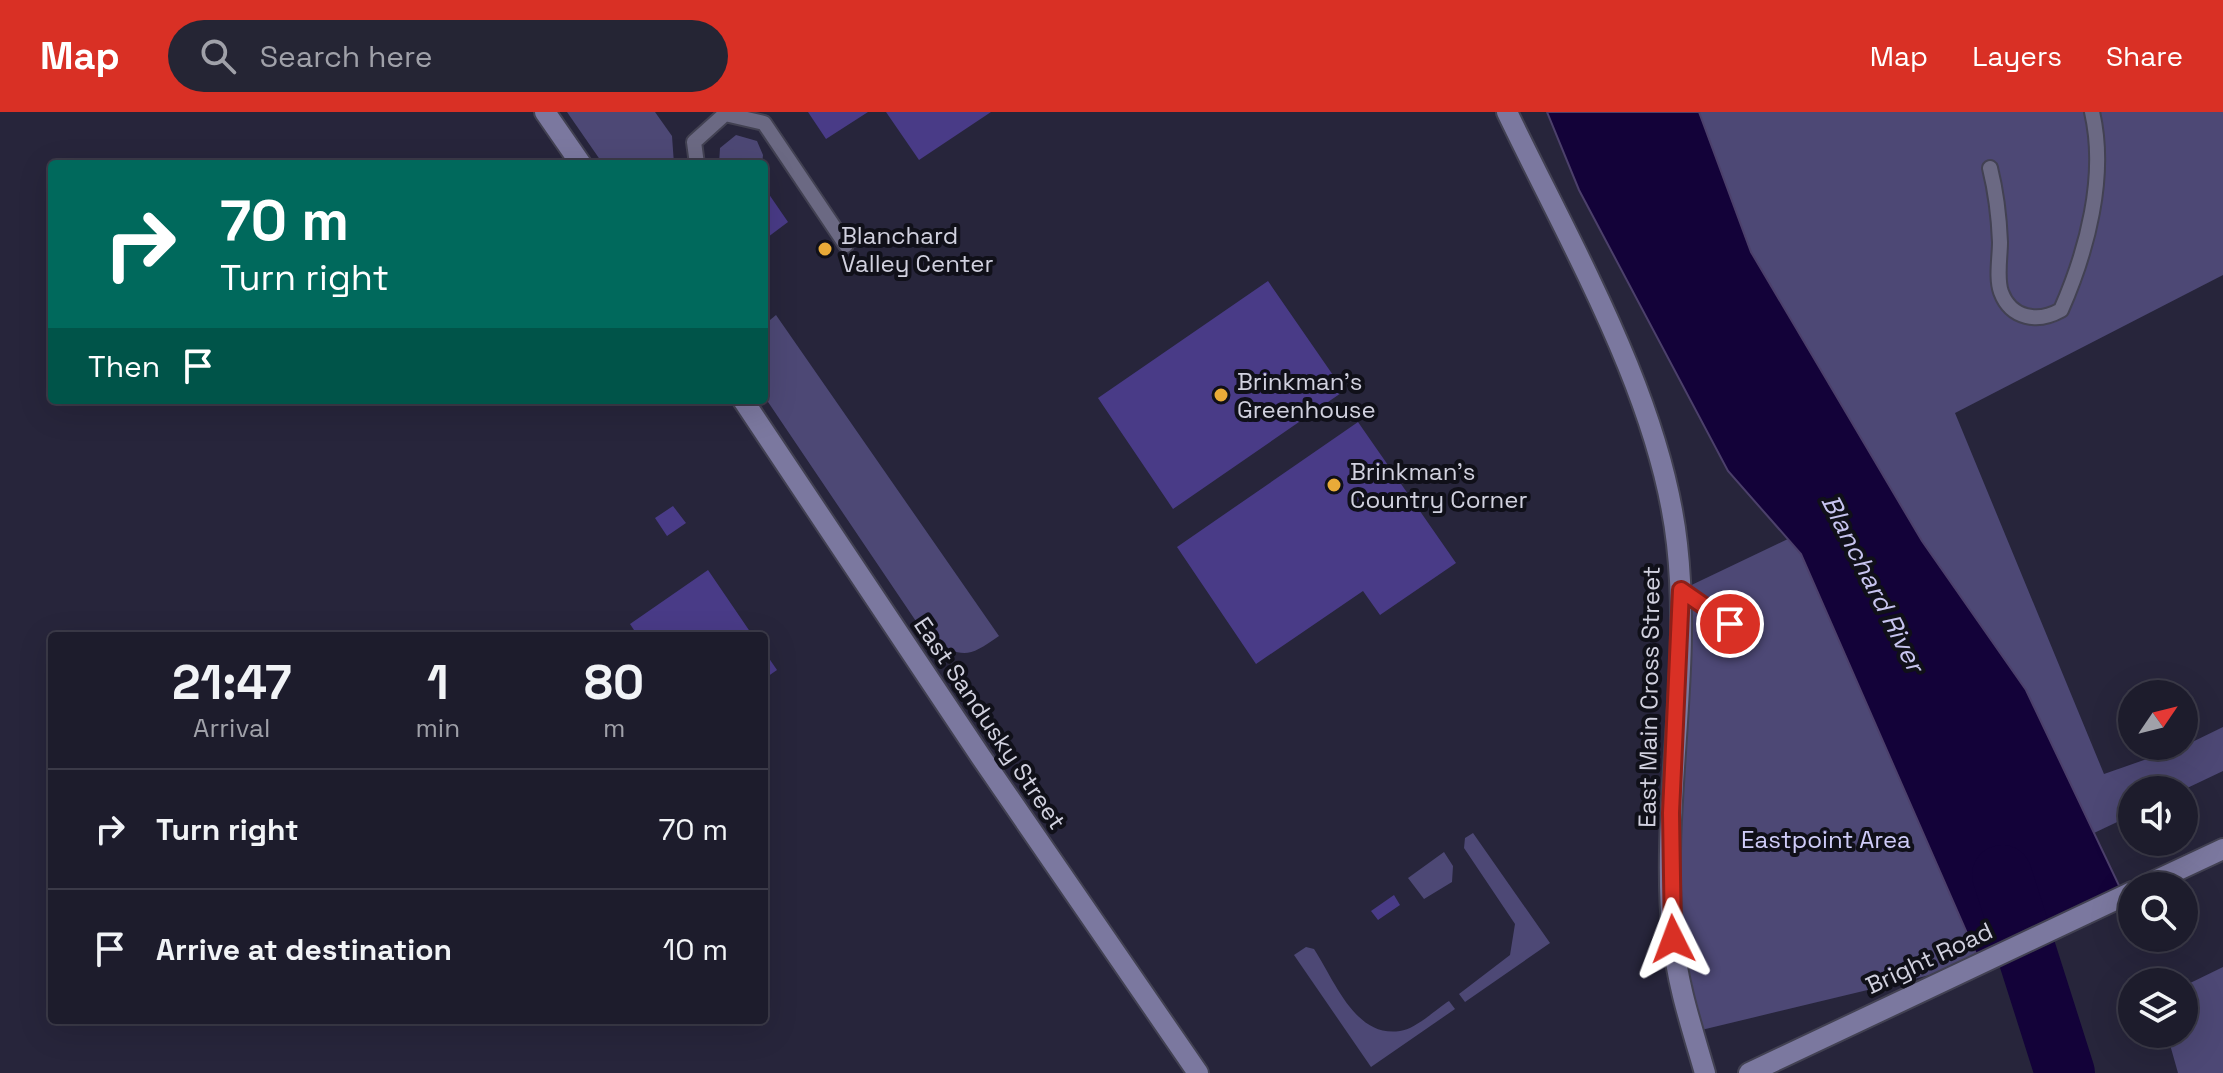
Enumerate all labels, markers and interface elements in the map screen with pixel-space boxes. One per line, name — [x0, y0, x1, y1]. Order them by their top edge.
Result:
search box — [168, 20, 728, 92]
text: Map — [40, 32, 120, 80]
icon: search — [196, 34, 240, 78]
text: Search here — [260, 37, 433, 76]
text: Map — [1870, 38, 1928, 74]
text: Layers — [1972, 38, 2062, 74]
text: Share — [2106, 38, 2183, 74]
text: 70 m — [220, 185, 349, 256]
icon: right — [88, 192, 192, 296]
place label: Blanchard Valley Center — [841, 220, 993, 279]
marker: Blanchard Valley Center — [816, 240, 834, 258]
text: Turn right — [220, 255, 389, 301]
icon: arrive — [176, 344, 220, 388]
text: Then — [88, 347, 160, 386]
place label: Brinkman's Greenhouse — [1237, 366, 1376, 425]
marker: Brinkman's Greenhouse — [1212, 386, 1230, 404]
place label: Brinkman's Country Corner — [1350, 456, 1528, 515]
marker: Brinkman's Country Corner — [1325, 476, 1343, 494]
water label: Blanchard River — [1814, 488, 1934, 680]
street label: East Main Cross Street — [1631, 566, 1667, 828]
pin — [1696, 590, 1764, 658]
icon: arrive — [1708, 602, 1752, 646]
street label: East Sandusky Street — [907, 611, 1073, 835]
text: 21:47 — [172, 652, 292, 713]
text: 1 — [427, 652, 449, 713]
text: 80 — [584, 652, 644, 713]
north arrow — [2118, 680, 2198, 760]
map controls — [2118, 680, 2198, 1048]
text: Arrival — [193, 711, 270, 745]
text: min — [416, 711, 460, 745]
text: m — [603, 711, 625, 745]
button: sound — [2118, 776, 2198, 856]
icon: right — [88, 807, 132, 851]
text: Turn right — [156, 810, 299, 849]
text: 70 m — [659, 810, 728, 849]
park label: Eastpoint Area — [1741, 824, 1911, 855]
button: search — [2118, 872, 2198, 952]
position arrow — [1631, 897, 1715, 981]
street label: Bright Road — [1861, 915, 1997, 1001]
icon: arrive — [88, 927, 132, 971]
text: Arrive at destination — [156, 930, 452, 969]
text: 10 m — [663, 930, 728, 969]
button: layers — [2118, 968, 2198, 1048]

